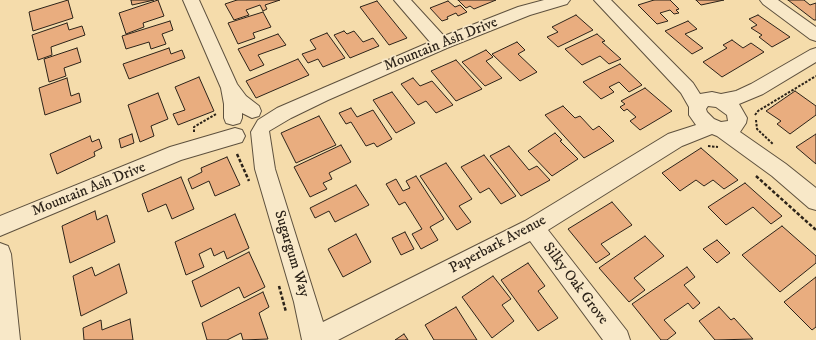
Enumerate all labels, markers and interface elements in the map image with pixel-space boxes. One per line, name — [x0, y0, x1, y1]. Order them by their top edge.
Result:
street label: Mountain Ash Drive — [382, 14, 500, 76]
street label: Mountain Ash Drive — [30, 159, 148, 221]
street label: Sugargum Way — [269, 208, 313, 300]
street label: Paperbark Avenue — [446, 212, 550, 278]
street label: Silky Oak Grove — [538, 240, 612, 328]

